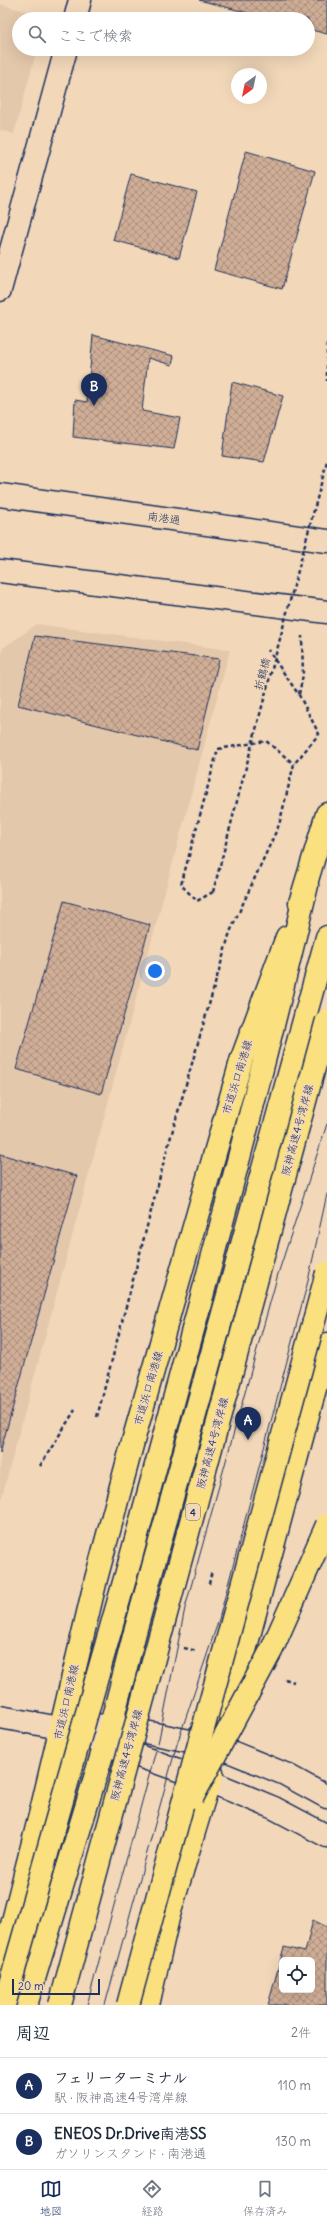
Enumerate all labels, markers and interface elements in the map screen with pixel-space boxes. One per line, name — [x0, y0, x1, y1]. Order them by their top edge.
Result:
search box — [12, 12, 315, 56]
icon: search — [26, 23, 48, 45]
text: ここで検索 — [58, 26, 133, 45]
north arrow — [231, 68, 267, 104]
pin: B — [81, 373, 107, 406]
street label: 南港通 — [147, 509, 181, 527]
street label: 折鶴橋 — [251, 656, 273, 692]
your location — [145, 961, 165, 981]
street label: 市道浜口南港線 — [219, 1038, 255, 1116]
street label: 阪神高速4号湾岸線 — [278, 1083, 316, 1177]
street label: 市道浜口南港線 — [131, 1349, 165, 1427]
street label: 阪神高速4号湾岸線 — [193, 1396, 231, 1490]
pin: A — [235, 1407, 261, 1440]
road number: 4 — [186, 1504, 200, 1520]
street label: 市道浜口南港線 — [51, 1663, 81, 1741]
street label: 阪神高速4号湾岸線 — [107, 1708, 145, 1802]
map controls — [279, 1957, 315, 1993]
button: locate — [279, 1957, 315, 1993]
scale bar — [12, 1977, 100, 1996]
text: 20 m — [18, 1979, 44, 1993]
text: 周辺 — [16, 2022, 50, 2044]
text: 2件 — [291, 2024, 311, 2041]
text: フェリーターミナル — [54, 2068, 188, 2087]
text: A — [25, 2077, 33, 2094]
text: 110 m — [278, 2077, 311, 2094]
text: 駅 · 阪神高速4号湾岸線 — [54, 2089, 188, 2106]
text: ENEOS Dr.Drive南港SS — [54, 2124, 206, 2143]
text: B — [25, 2133, 33, 2150]
text: 130 m — [275, 2133, 311, 2150]
text: ガソリンスタンド · 南港通 — [54, 2145, 206, 2162]
tab: 地図 — [40, 2178, 62, 2218]
tab: 経路 — [141, 2178, 163, 2218]
tab: 保存済み — [243, 2178, 287, 2218]

